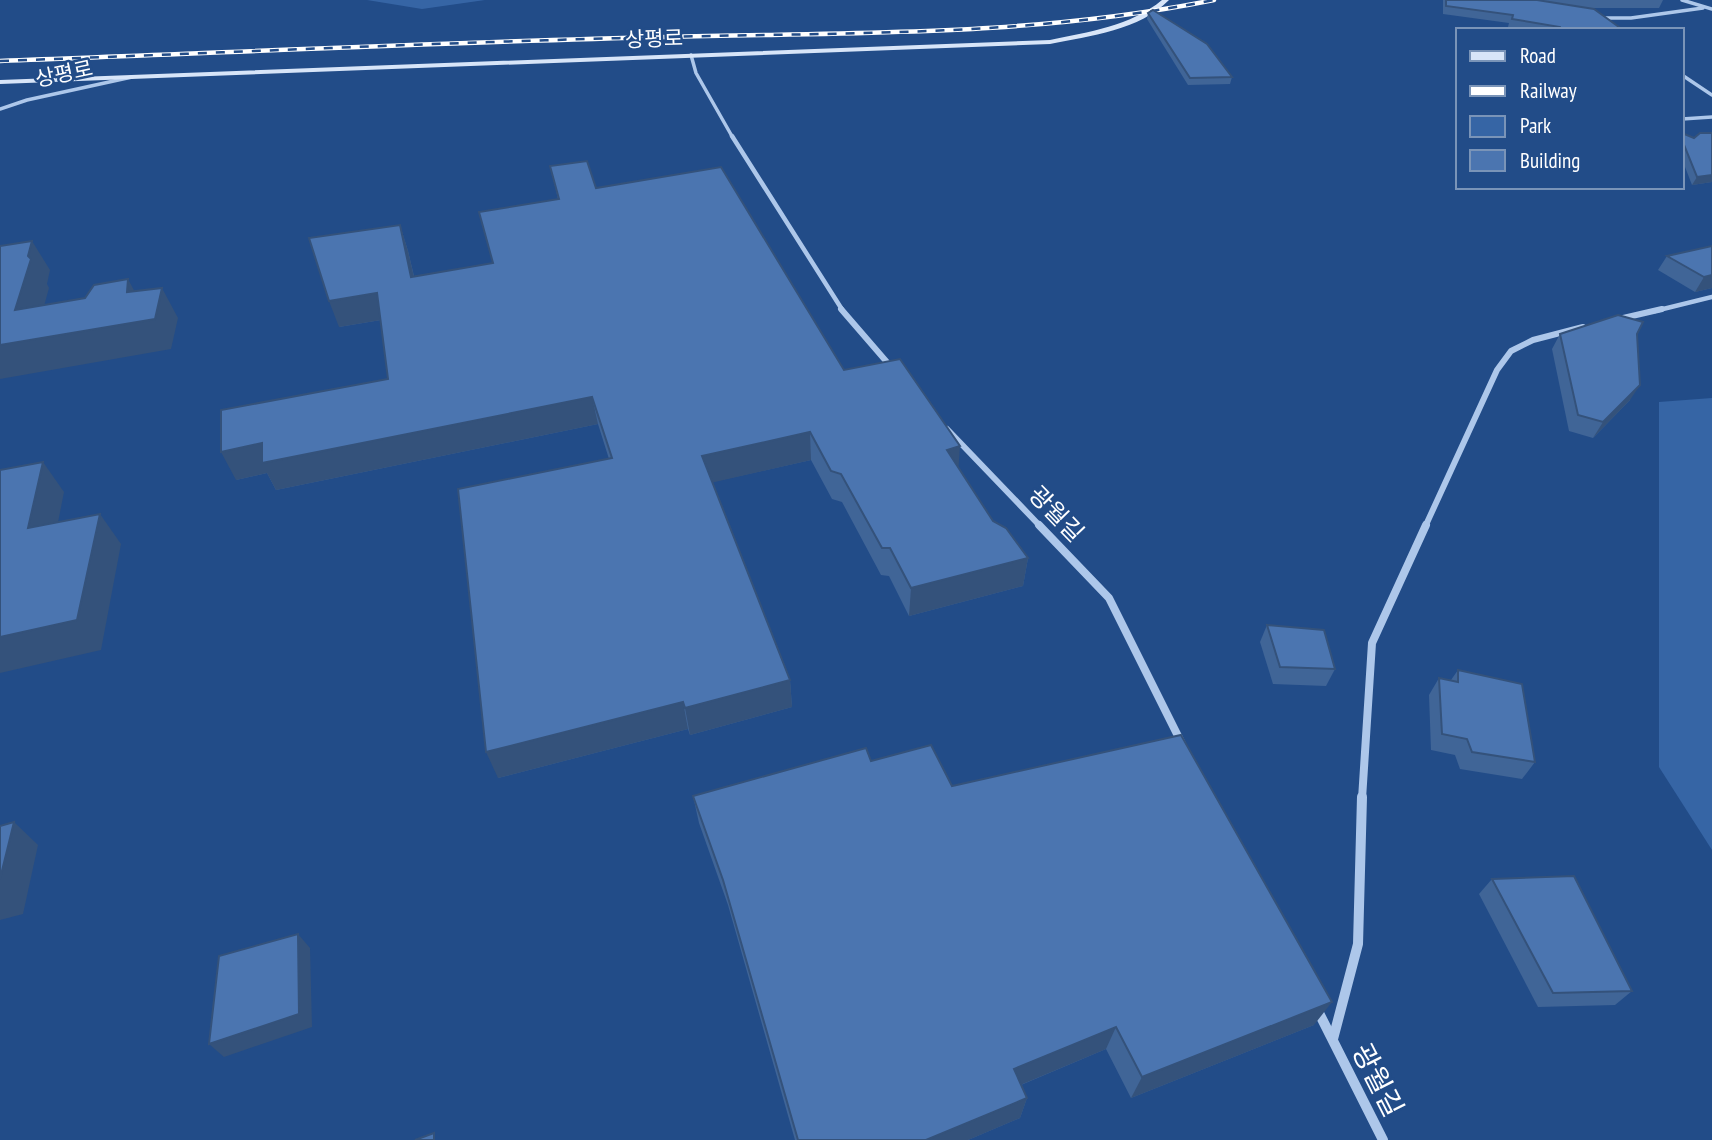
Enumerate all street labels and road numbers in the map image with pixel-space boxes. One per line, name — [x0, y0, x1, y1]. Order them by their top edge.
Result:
street label: 상평로 — [625, 24, 683, 53]
street label: 상평로 — [33, 54, 95, 93]
street label: 광월길 — [1022, 479, 1091, 548]
street label: 광월길 — [1344, 1037, 1412, 1123]

